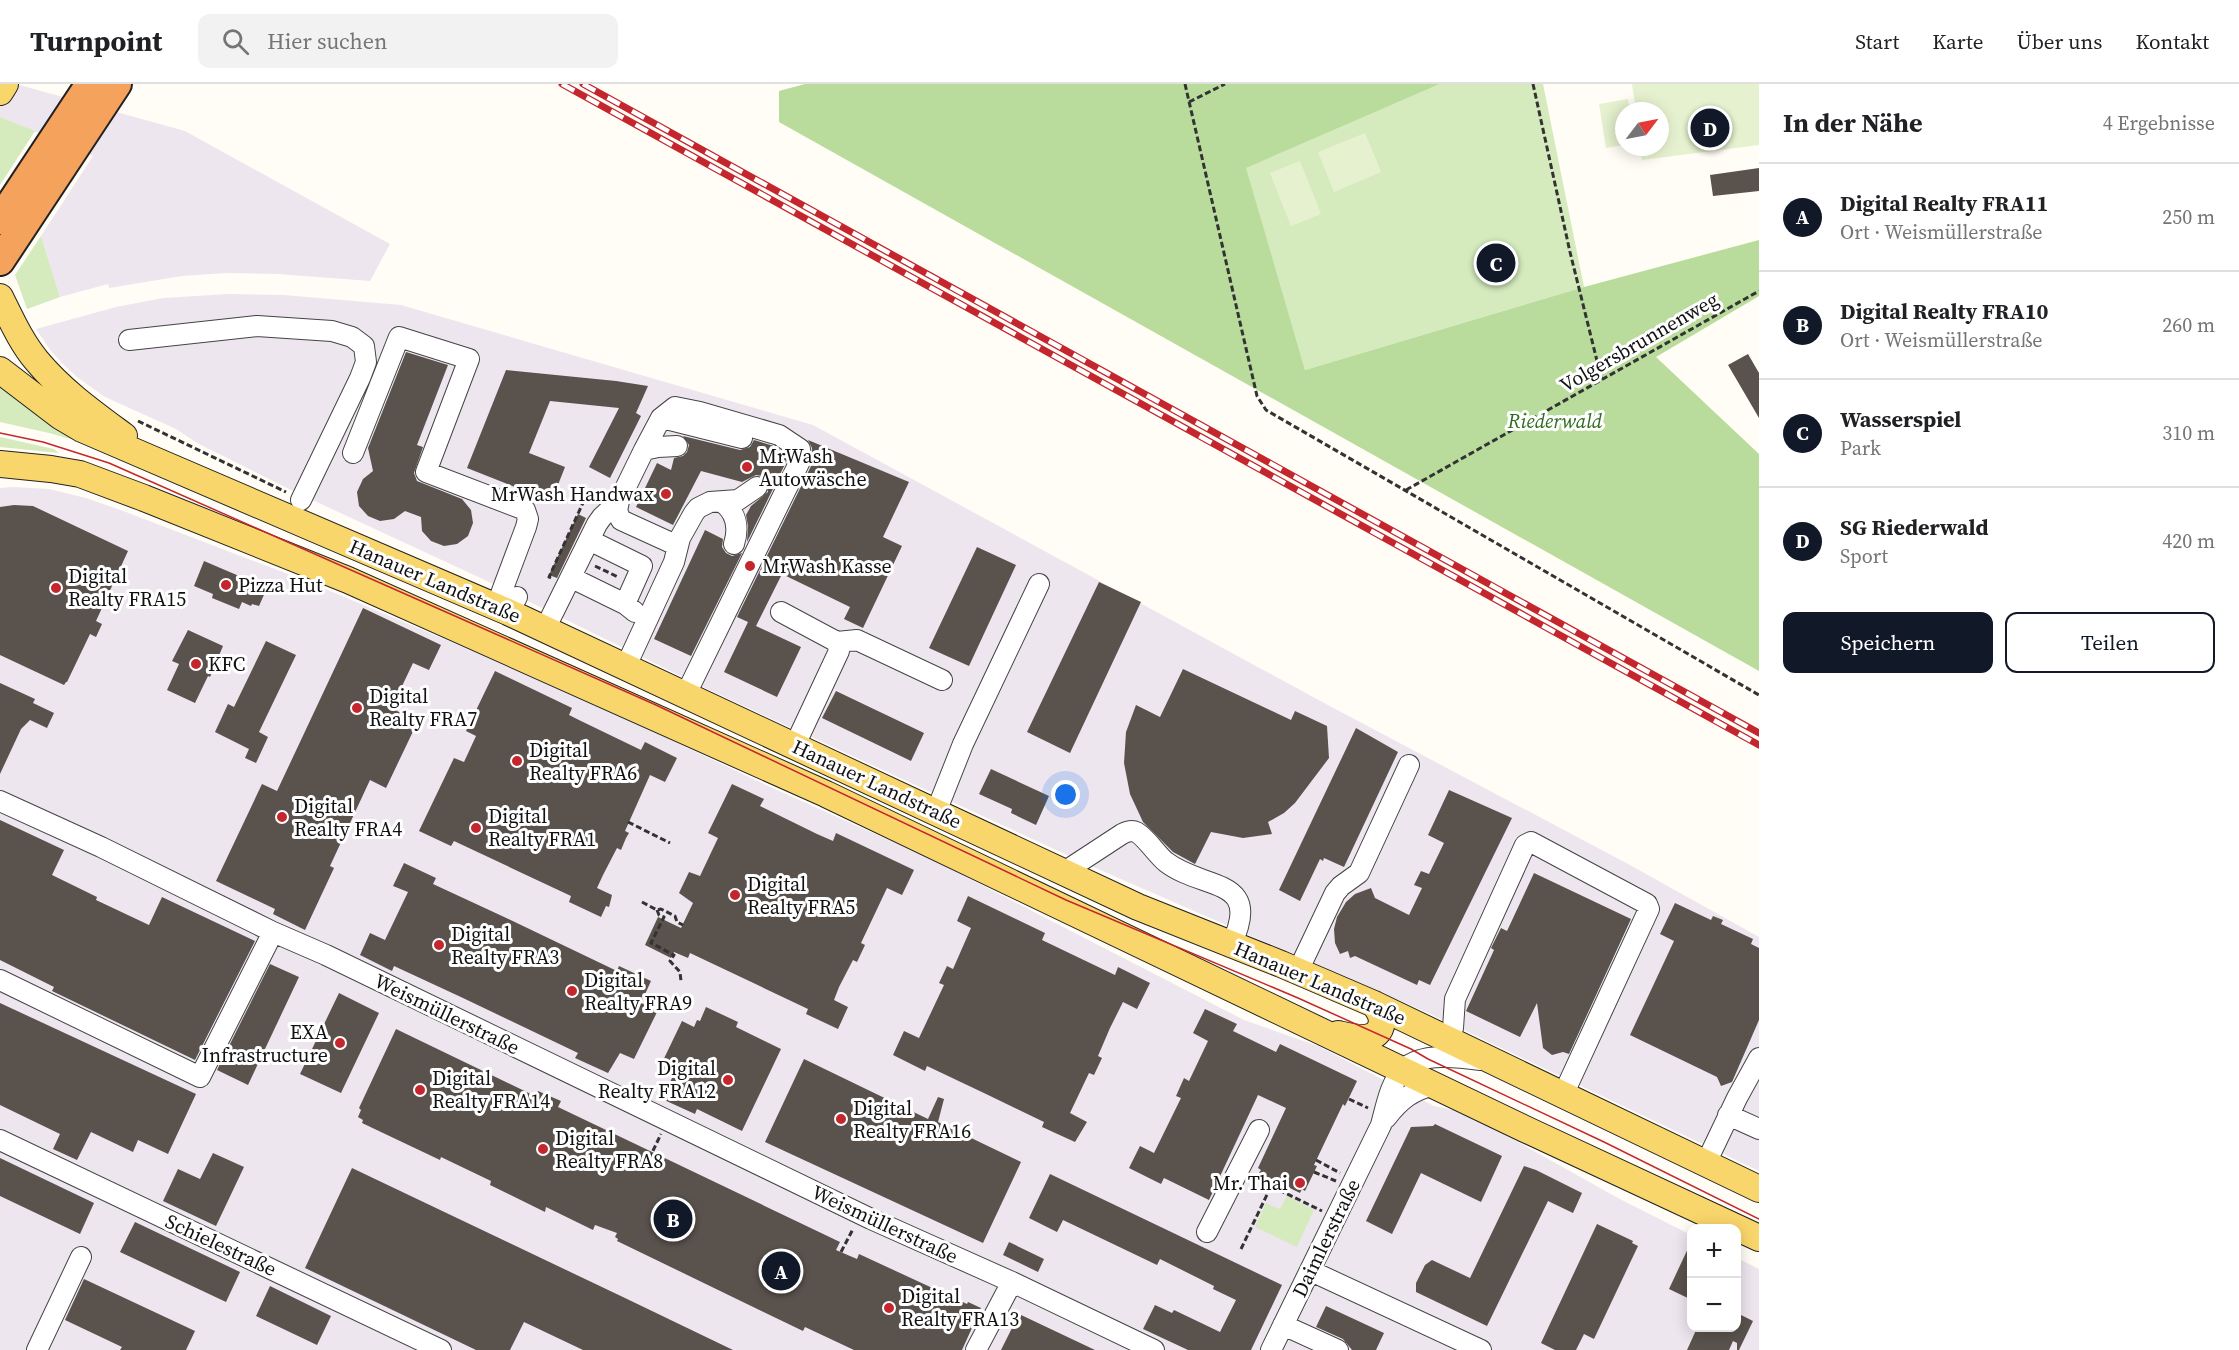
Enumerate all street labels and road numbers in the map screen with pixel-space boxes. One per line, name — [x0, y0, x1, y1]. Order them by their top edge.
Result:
street label: Volgersbrunnenweg — [1555, 285, 1723, 399]
street label: Hanauer Landstraße — [345, 532, 525, 630]
street label: Hanauer Landstraße — [788, 733, 966, 835]
street label: Hanauer Landstraße — [1230, 934, 1410, 1032]
street label: Weismüllerstraße — [370, 967, 524, 1061]
street label: Daimlerstraße — [1285, 1174, 1367, 1302]
street label: Weismüllerstraße — [807, 1178, 963, 1270]
street label: Schielestraße — [161, 1207, 281, 1283]

